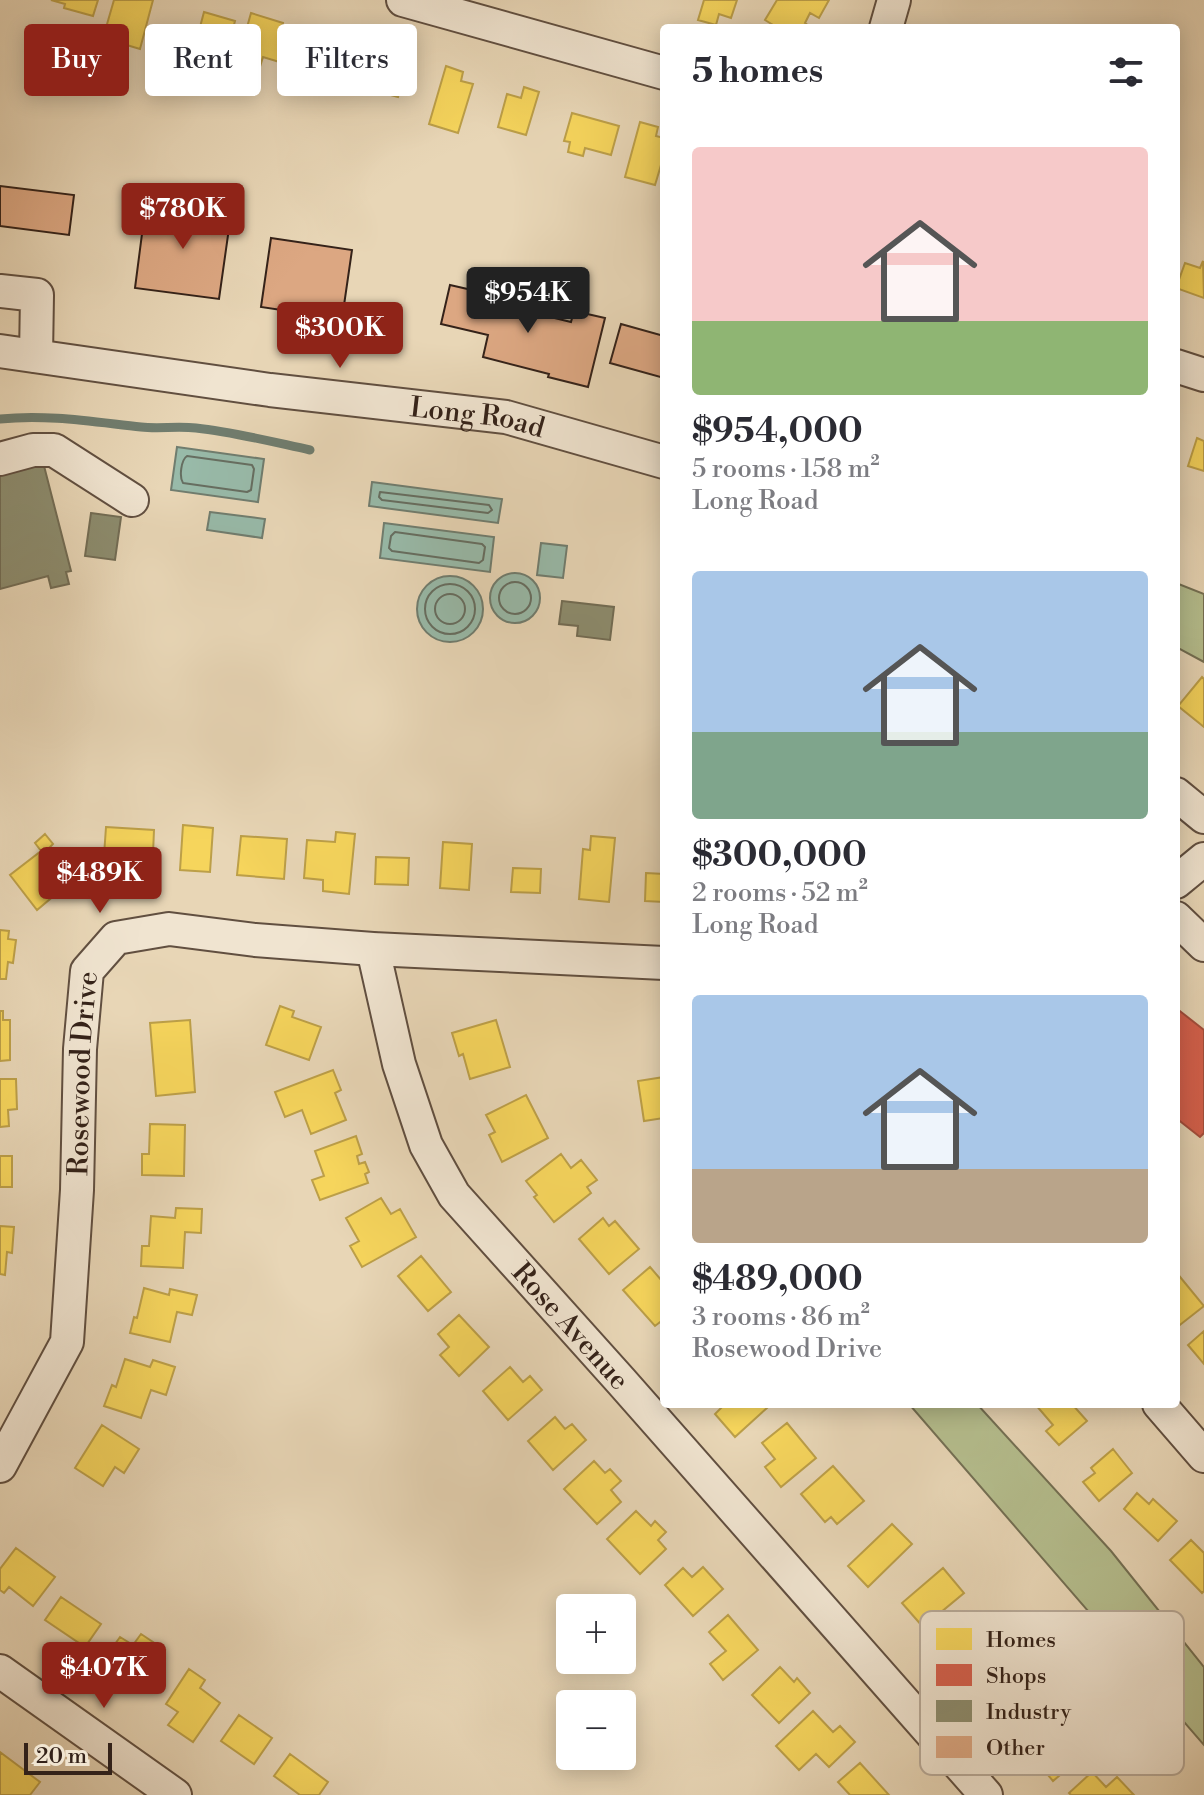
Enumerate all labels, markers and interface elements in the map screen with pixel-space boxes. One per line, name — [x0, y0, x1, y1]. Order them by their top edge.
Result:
chip: Buy — [24, 24, 129, 96]
chip: Rent — [145, 24, 261, 96]
chip: Filters — [277, 24, 417, 96]
icon: filters — [1104, 50, 1148, 94]
text: 5 homes — [692, 51, 823, 93]
pin: $780K — [127, 183, 239, 251]
text: $780K — [140, 193, 226, 225]
icon: home — [848, 199, 992, 343]
pin: $954K — [472, 267, 584, 335]
text: $954K — [485, 277, 571, 309]
pin: $300K — [284, 302, 396, 370]
text: $300K — [295, 312, 385, 344]
street label: Long Road — [408, 390, 549, 446]
text: $954,000 — [692, 411, 863, 453]
text: 5 rooms · 158 m² — [692, 453, 880, 485]
text: Long Road — [692, 485, 818, 517]
icon: home — [848, 623, 992, 767]
text: $300,000 — [692, 835, 867, 877]
pin: $489K — [44, 847, 156, 915]
text: $489K — [57, 857, 143, 889]
text: 2 rooms · 52 m² — [692, 877, 868, 909]
text: Long Road — [692, 909, 818, 941]
street label: Rosewood Drive — [61, 970, 106, 1176]
icon: home — [848, 1047, 992, 1191]
street label: Rose Avenue — [504, 1256, 636, 1398]
text: $489,000 — [692, 1259, 863, 1301]
text: 3 rooms · 86 m² — [692, 1301, 870, 1333]
text: Rosewood Drive — [692, 1333, 882, 1365]
map controls — [556, 1594, 636, 1770]
button: + — [556, 1594, 636, 1674]
legend — [920, 1611, 1184, 1775]
text: Homes — [986, 1627, 1056, 1654]
pin: $407K — [48, 1642, 160, 1710]
text: $407K — [60, 1652, 148, 1684]
text: Shops — [986, 1663, 1046, 1690]
button: − — [556, 1690, 636, 1770]
text: Industry — [986, 1699, 1071, 1726]
text: Other — [986, 1735, 1045, 1762]
scale bar — [24, 1739, 112, 1775]
text: 20 m — [36, 1743, 87, 1770]

